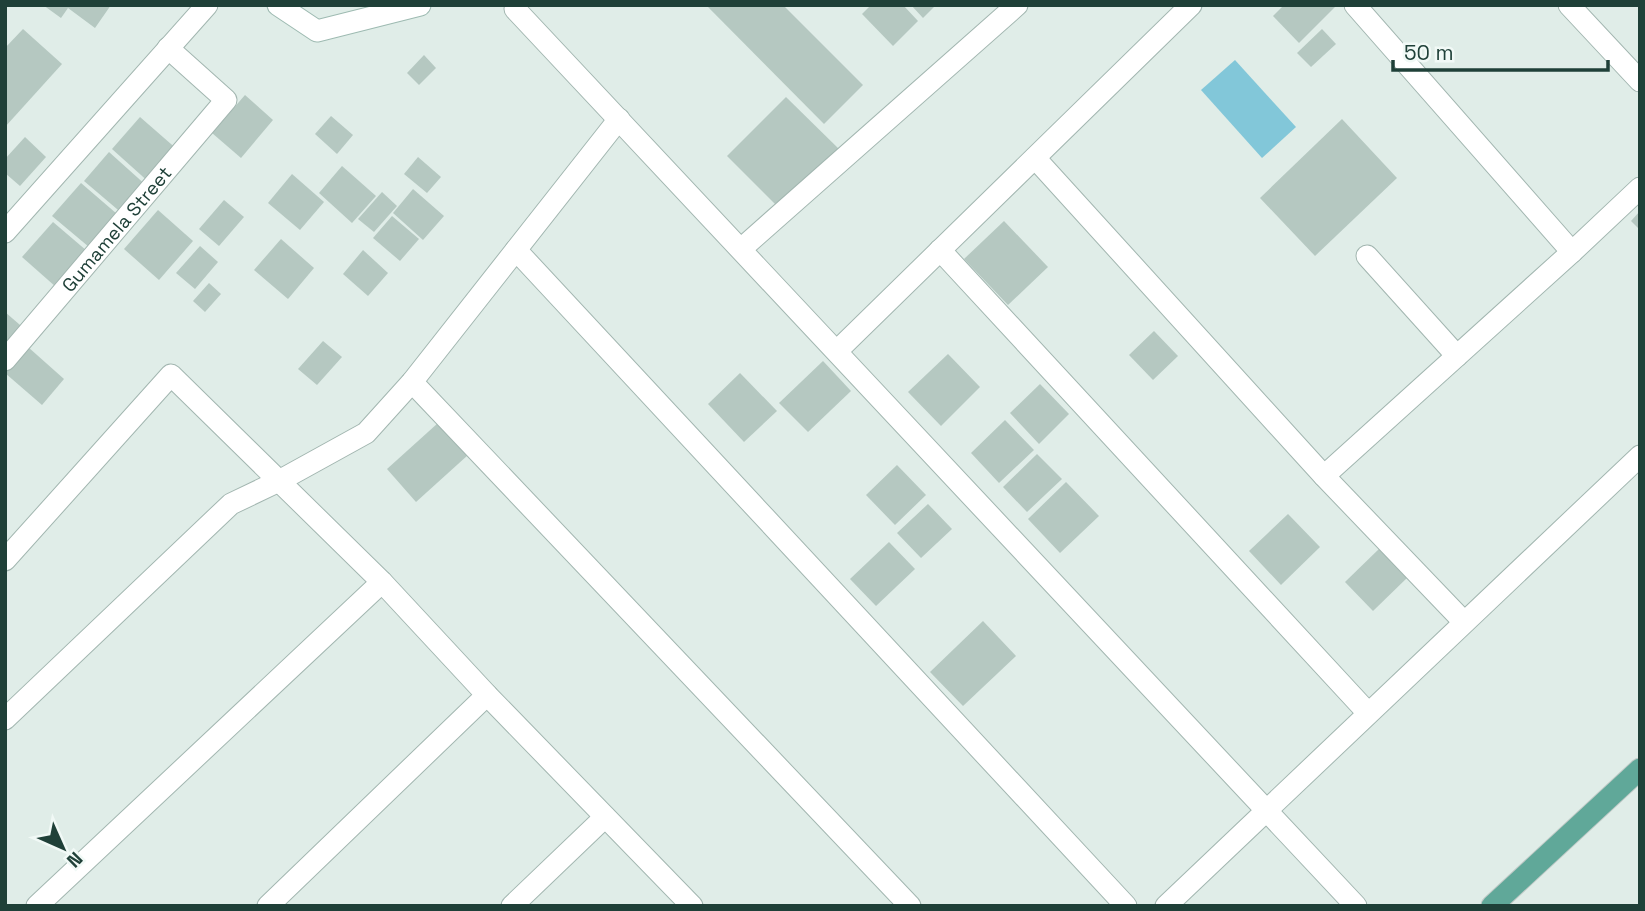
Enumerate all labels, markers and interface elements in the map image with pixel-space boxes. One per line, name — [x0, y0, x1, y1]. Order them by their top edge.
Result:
scale bar — [1393, 28, 1608, 72]
text: 50 m — [1404, 39, 1454, 66]
street label: Gumamela Street — [56, 161, 177, 297]
north arrow — [28, 813, 98, 883]
text: N — [61, 846, 88, 873]

